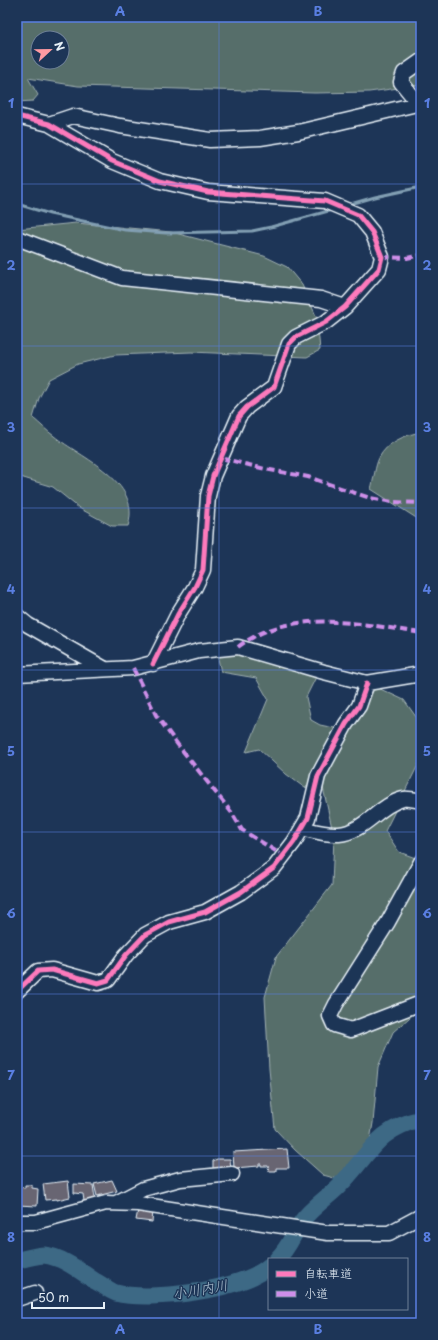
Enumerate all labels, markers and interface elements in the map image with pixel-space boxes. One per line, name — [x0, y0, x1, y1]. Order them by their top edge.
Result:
text: A — [115, 1, 125, 20]
text: B — [314, 1, 323, 20]
north arrow — [30, 30, 70, 70]
text: N — [50, 39, 69, 54]
text: 1 — [8, 93, 14, 112]
text: 1 — [424, 93, 430, 112]
text: 2 — [6, 255, 16, 274]
text: 2 — [422, 255, 432, 274]
text: 3 — [7, 417, 16, 436]
text: 3 — [423, 417, 432, 436]
text: 4 — [7, 579, 16, 598]
text: 4 — [423, 579, 432, 598]
text: 5 — [7, 741, 15, 760]
text: 5 — [423, 741, 431, 760]
text: 6 — [6, 903, 16, 922]
text: 6 — [422, 903, 432, 922]
text: 7 — [7, 1065, 15, 1084]
text: 7 — [423, 1065, 431, 1084]
text: 8 — [7, 1227, 15, 1246]
text: 8 — [423, 1227, 431, 1246]
legend — [268, 1258, 408, 1310]
text: 自転車道 — [304, 1264, 352, 1282]
water label: 小川内川 — [171, 1274, 229, 1304]
scale bar — [32, 1284, 104, 1310]
text: 小道 — [304, 1284, 328, 1302]
text: 50 m — [38, 1288, 69, 1306]
text: A — [115, 1319, 125, 1338]
text: B — [314, 1319, 323, 1338]

